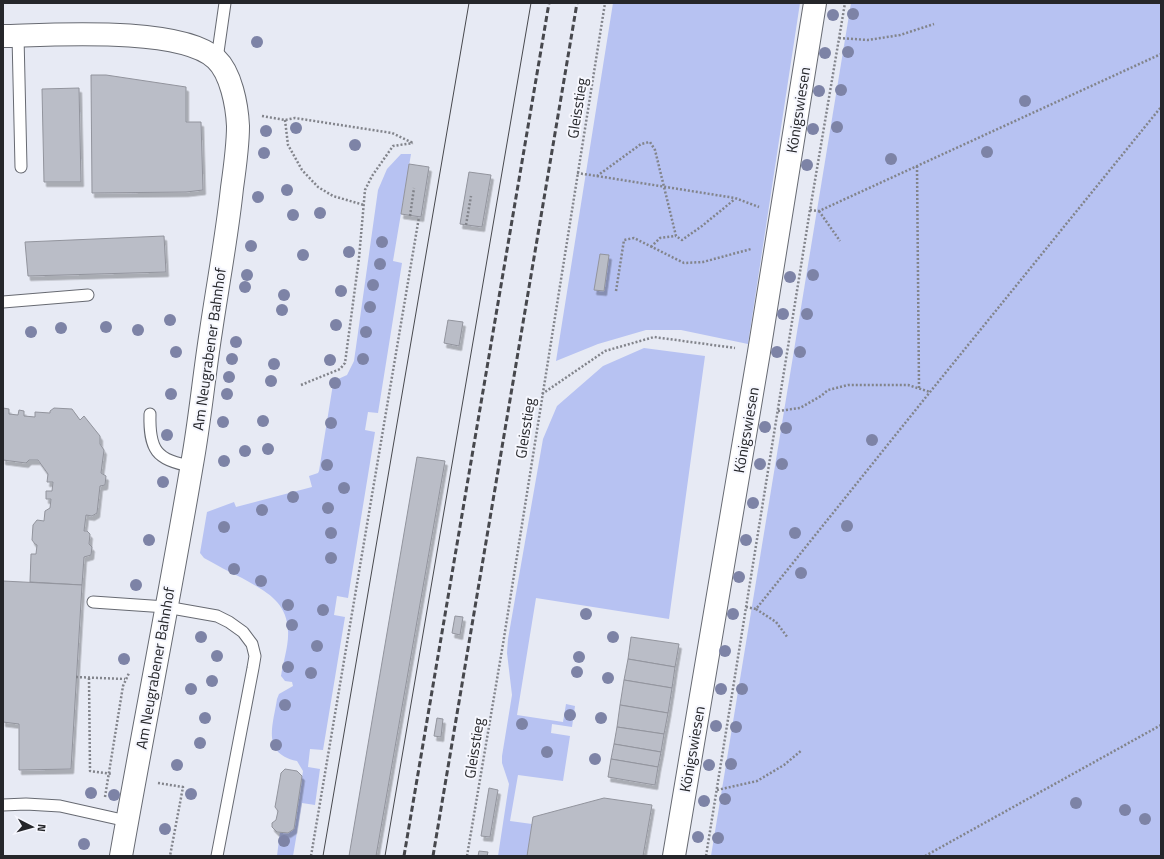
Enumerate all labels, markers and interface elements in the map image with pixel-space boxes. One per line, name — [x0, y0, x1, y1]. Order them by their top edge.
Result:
street label: Königswiesen — [780, 65, 816, 155]
street label: Gleisstieg — [561, 76, 593, 140]
street label: Am Neugrabener Bahnhof — [186, 266, 232, 432]
street label: Königswiesen — [727, 385, 765, 475]
street label: Gleisstieg — [509, 396, 541, 460]
street label: Am Neugrabener Bahnhof — [129, 585, 181, 751]
street label: Königswiesen — [673, 704, 711, 794]
street label: Gleisstieg — [458, 716, 490, 780]
north arrow — [12, 807, 52, 847]
text: N — [34, 823, 50, 833]

